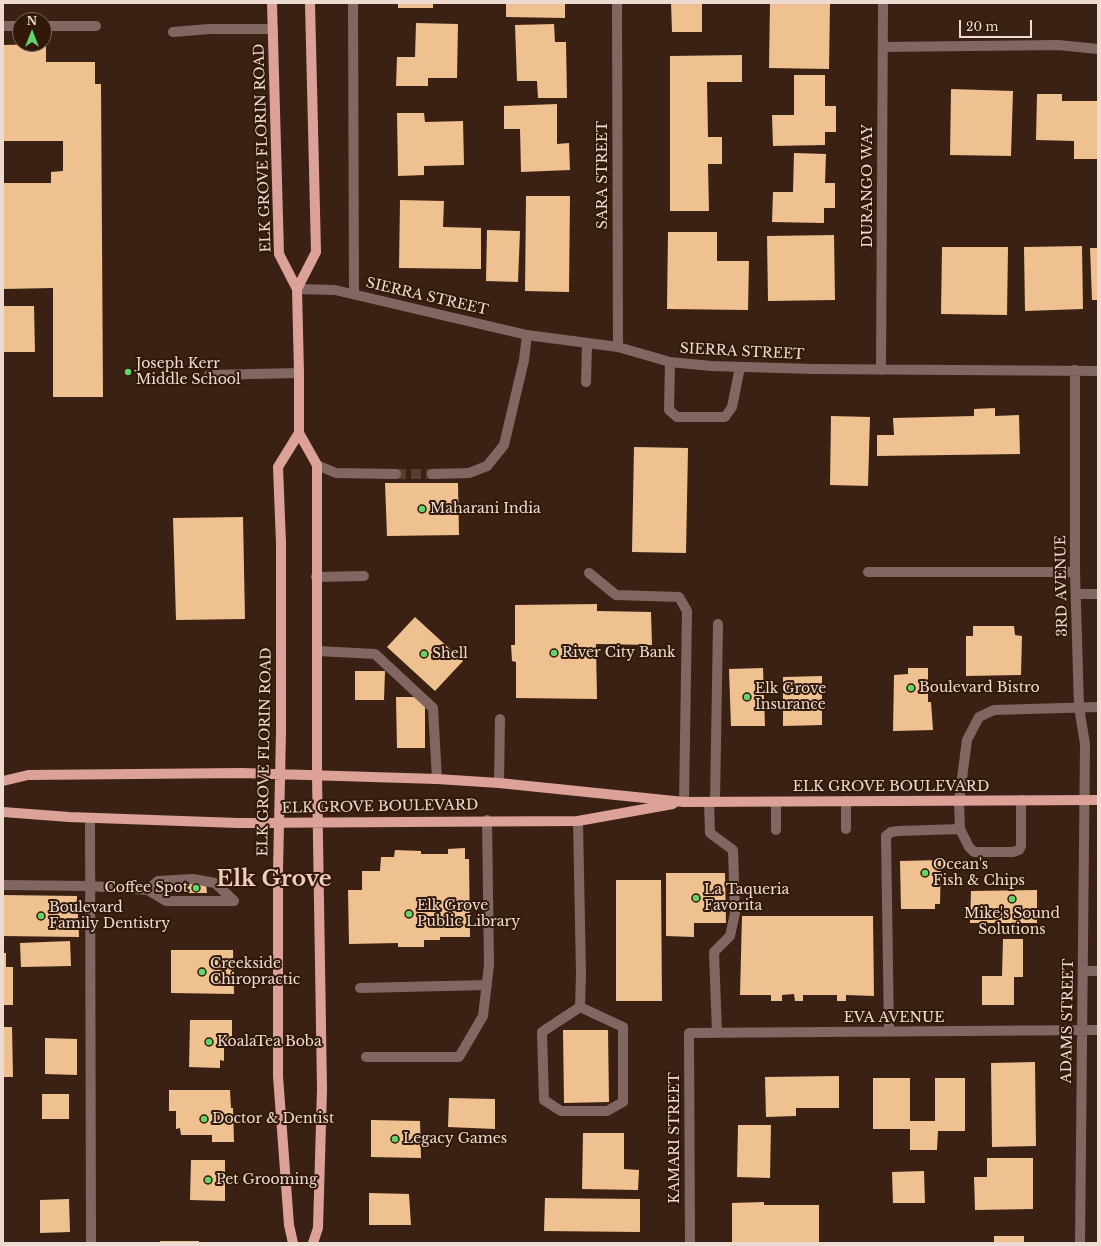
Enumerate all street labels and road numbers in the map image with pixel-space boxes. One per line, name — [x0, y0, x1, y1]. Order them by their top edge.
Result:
street label: ELK GROVE FLORIN ROAD — [251, 43, 275, 253]
street label: SARA STREET — [595, 121, 611, 229]
street label: DURANGO WAY — [860, 124, 876, 248]
street label: SIERRA STREET — [364, 275, 490, 319]
street label: SIERRA STREET — [679, 340, 805, 364]
street label: 3RD AVENUE — [1053, 535, 1071, 637]
street label: ELK GROVE FLORIN ROAD — [255, 647, 275, 857]
street label: ELK GROVE BOULEVARD — [793, 779, 989, 795]
street label: ELK GROVE BOULEVARD — [282, 797, 478, 817]
street label: ADAMS STREET — [1059, 959, 1077, 1083]
street label: EVA AVENUE — [844, 1010, 944, 1026]
street label: KAMARI STREET — [667, 1072, 683, 1204]

